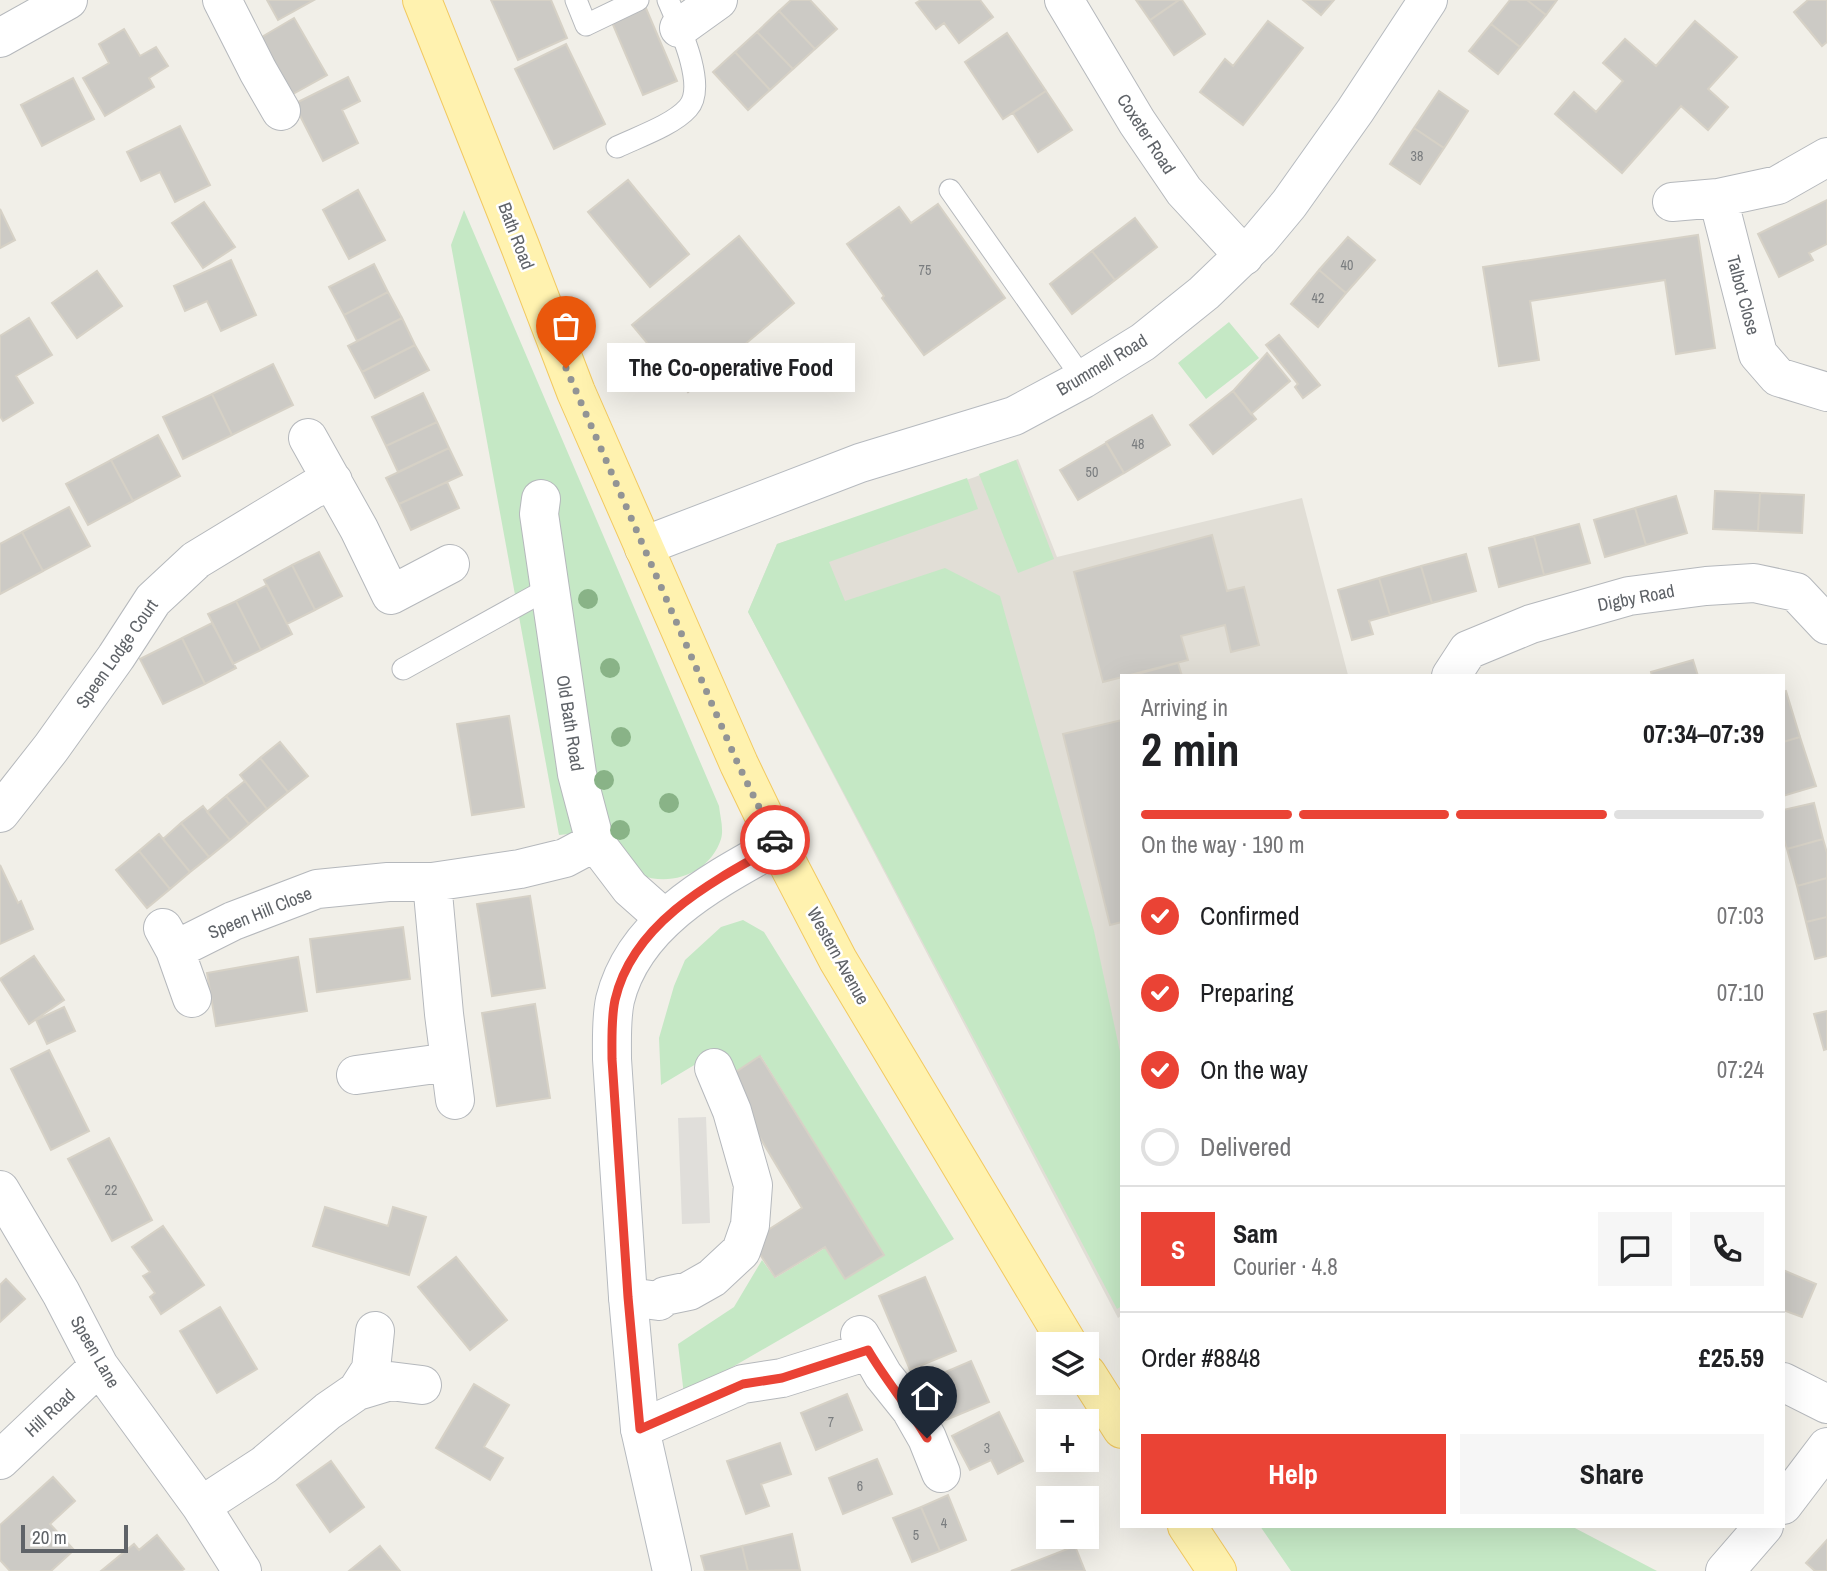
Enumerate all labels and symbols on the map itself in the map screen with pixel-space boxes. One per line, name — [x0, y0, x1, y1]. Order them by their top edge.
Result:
street label: Coxeter Road — [1111, 89, 1182, 179]
house number: 38 — [1411, 147, 1423, 165]
street label: Bath Road — [492, 199, 541, 273]
street label: Talbot Close — [1721, 252, 1766, 337]
house number: 40 — [1341, 256, 1353, 274]
house number: 75 — [919, 261, 931, 279]
house number: 42 — [1312, 289, 1324, 307]
pin — [536, 296, 596, 368]
street label: Brummell Road — [1052, 328, 1152, 401]
callout: The Co-operative Food — [608, 344, 856, 392]
house number: 48 — [1132, 435, 1144, 453]
house number: 50 — [1086, 463, 1098, 481]
street label: Digby Road — [1595, 578, 1677, 617]
street label: Speen Lodge Court — [70, 594, 164, 713]
street label: Old Bath Road — [551, 673, 590, 773]
courier — [740, 805, 810, 875]
street label: Speen Hill Close — [204, 880, 315, 945]
street label: Western Avenue — [801, 903, 876, 1009]
house number: 22 — [105, 1181, 117, 1199]
street label: Speen Lane — [65, 1311, 126, 1392]
pin — [897, 1366, 957, 1438]
street label: Hill Road — [19, 1383, 80, 1442]
house number: 7 — [828, 1413, 834, 1431]
house number: 3 — [984, 1439, 990, 1457]
house number: 6 — [857, 1477, 863, 1495]
house number: 4 — [941, 1514, 948, 1532]
scale bar — [21, 1522, 128, 1554]
house number: 5 — [913, 1526, 919, 1544]

